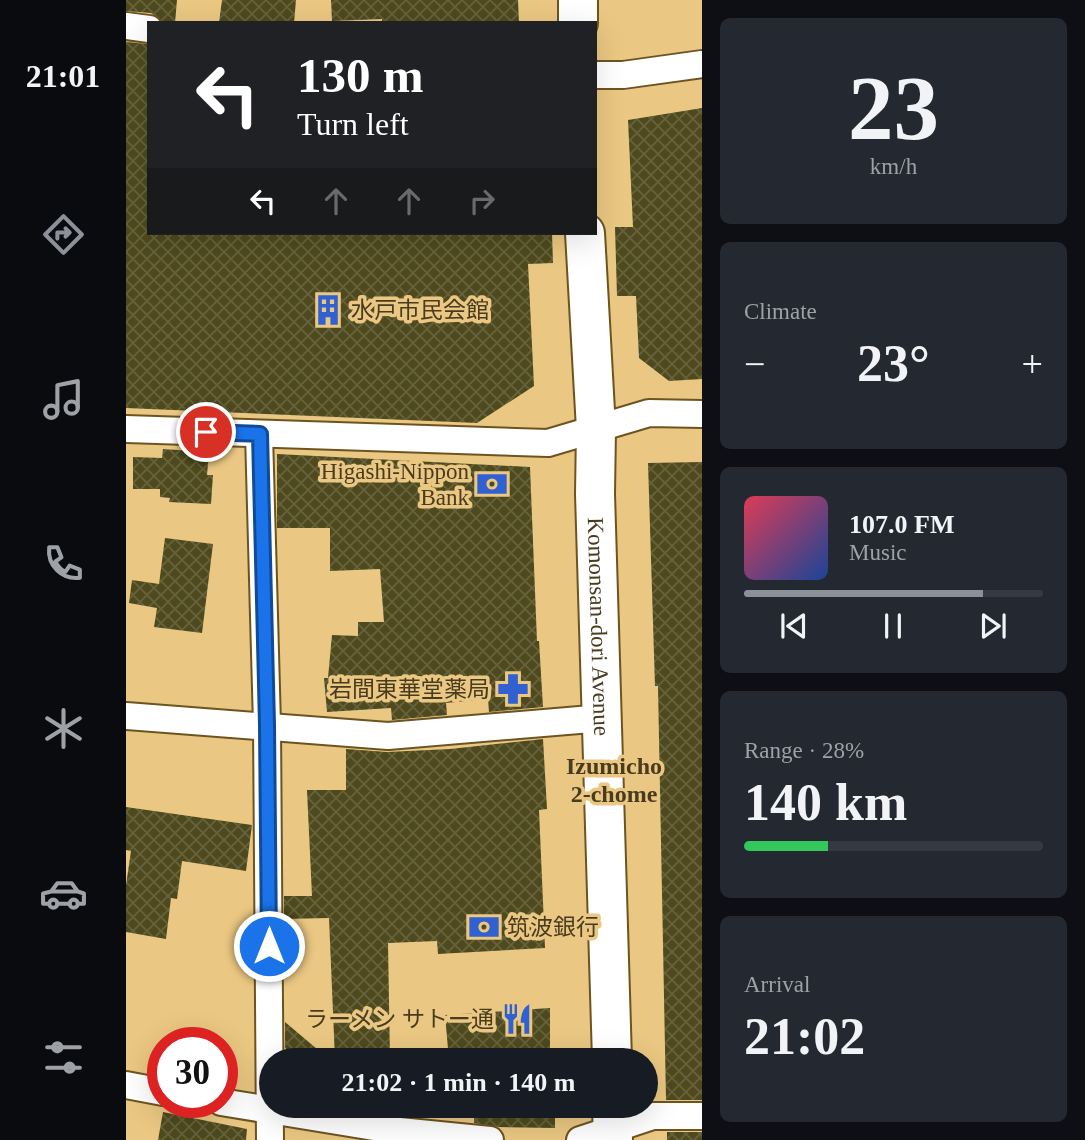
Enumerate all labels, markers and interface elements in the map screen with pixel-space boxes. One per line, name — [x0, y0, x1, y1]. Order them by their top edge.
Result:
text: 130 m — [297, 48, 424, 103]
icon: left — [182, 49, 273, 140]
text: 21:01 — [26, 58, 100, 94]
text: 23 — [848, 58, 939, 159]
text: Turn left — [297, 106, 409, 142]
text: km/h — [870, 154, 917, 179]
icon: left — [244, 182, 282, 220]
icon: ahead — [317, 182, 355, 220]
icon: ahead — [390, 182, 428, 220]
icon: right — [463, 182, 501, 220]
icon: directions — [39, 210, 88, 259]
building icon: 水戸市民会館 — [311, 293, 345, 327]
place label: 水戸市民会館 — [351, 298, 489, 323]
text: Climate — [744, 299, 817, 324]
text: 23° — [857, 335, 930, 392]
text: − — [744, 343, 765, 385]
text: + — [1022, 343, 1043, 385]
icon: music — [39, 375, 88, 424]
pin — [176, 402, 236, 462]
icon: arrive — [187, 413, 225, 451]
place label: Higashi-Nippon Bank — [321, 459, 469, 510]
bank icon: Higashi-Nippon Bank — [475, 467, 509, 501]
text: 107.0 FM — [849, 510, 954, 539]
street label: Komonsan-dori Avenue — [583, 517, 615, 736]
icon: phone — [39, 539, 88, 588]
text: Music — [849, 540, 907, 565]
icon: previous — [775, 607, 813, 645]
icon: pause — [874, 607, 912, 645]
icon: next — [974, 607, 1012, 645]
pharmacy icon: 岩間東華堂薬局 — [496, 672, 530, 706]
place label: 岩間東華堂薬局 — [329, 677, 490, 702]
icon: climate — [39, 704, 88, 753]
text: Range · 28% — [744, 738, 864, 763]
district label: Izumicho 2-chome — [566, 753, 662, 807]
text: 140 km — [744, 774, 907, 831]
icon: car — [39, 869, 88, 918]
position arrow — [232, 909, 306, 983]
bank icon: 筑波銀行 — [467, 910, 501, 944]
place label: 筑波銀行 — [507, 915, 599, 940]
text: Arrival — [744, 972, 810, 997]
restaurant icon: ラーメン サトー通 — [500, 1002, 534, 1036]
place label: ラーメン サトー通 — [305, 1007, 494, 1032]
text: 21:02 — [744, 1008, 865, 1065]
speed limit sign: 30 — [147, 1027, 238, 1118]
icon: filters — [39, 1033, 88, 1082]
text: 21:02 · 1 min · 140 m — [342, 1068, 576, 1097]

